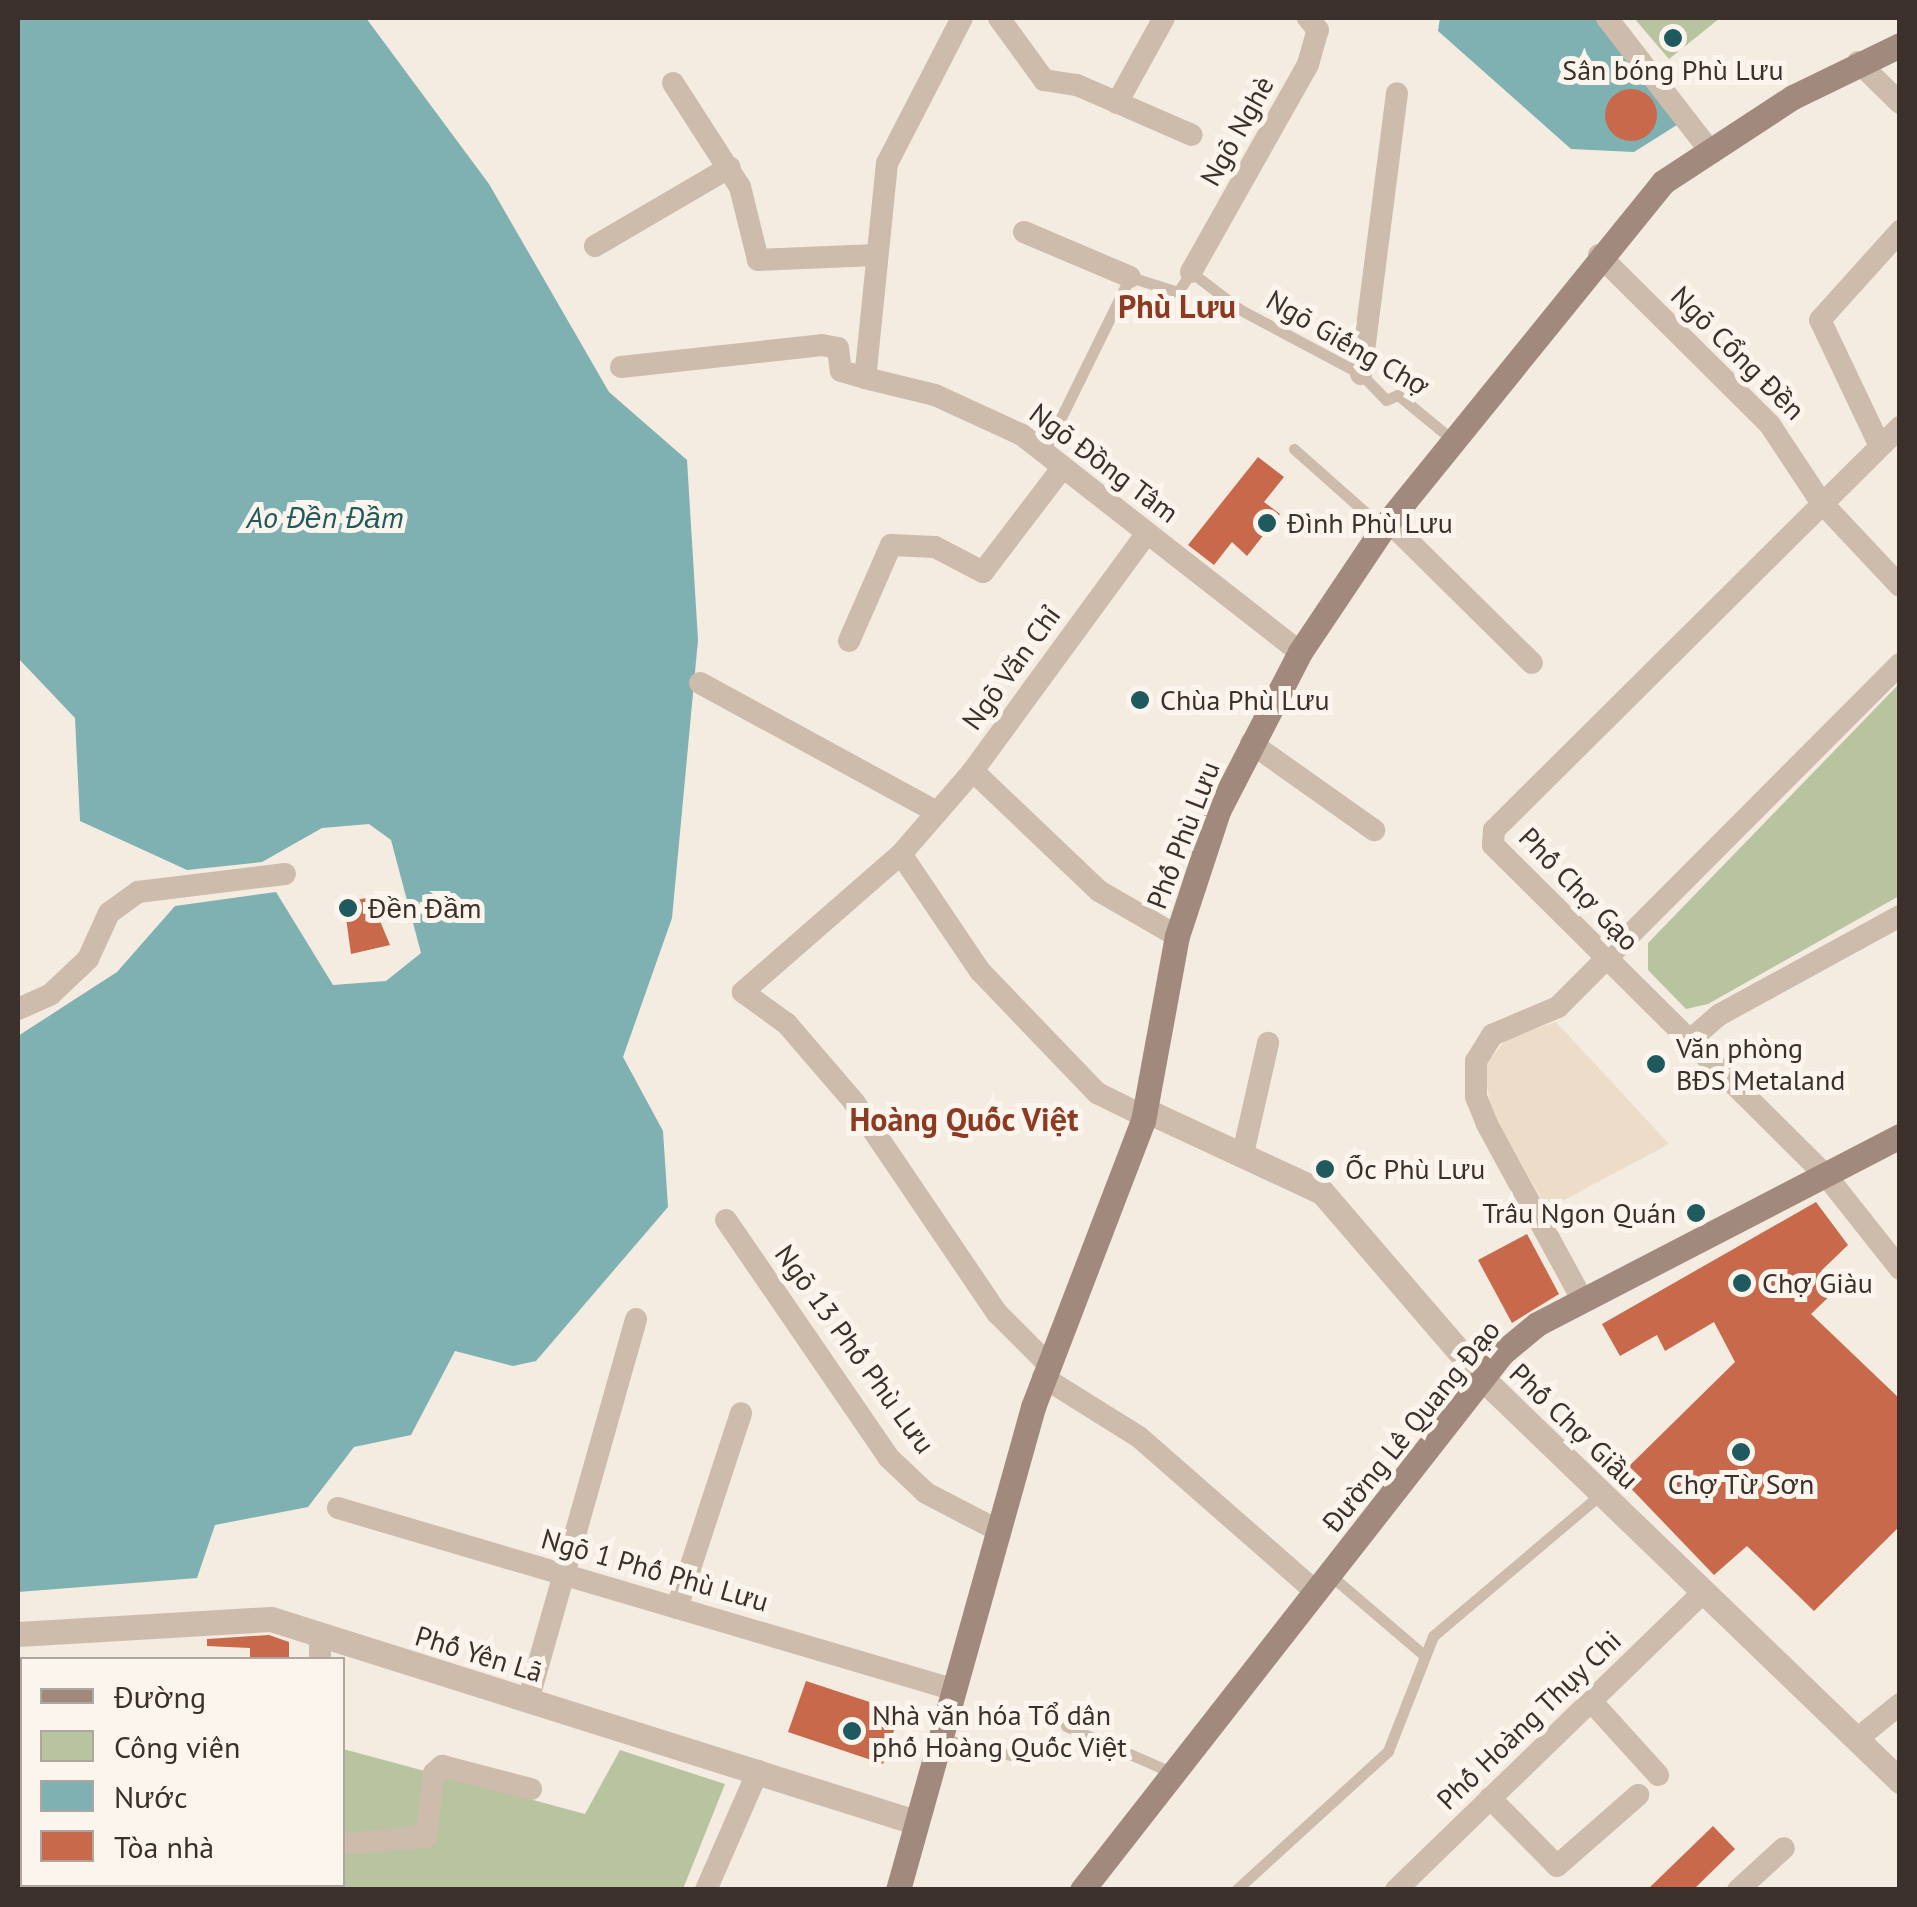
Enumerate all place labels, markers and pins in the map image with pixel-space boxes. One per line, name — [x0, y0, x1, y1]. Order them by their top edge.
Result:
marker: Sân bóng Phù Lưu — [1662, 27, 1684, 49]
place label: Sân bóng Phù Lưu — [1562, 53, 1784, 87]
place label: Đình Phù Lưu — [1287, 506, 1453, 540]
marker: Đình Phù Lưu — [1256, 512, 1278, 534]
place label: Chùa Phù Lưu — [1160, 683, 1330, 717]
marker: Chùa Phù Lưu — [1129, 689, 1151, 711]
place label: Đền Đầm — [368, 891, 482, 925]
marker: Đền Đầm — [337, 897, 359, 919]
place label: Văn phòng BĐS Metaland — [1676, 1031, 1845, 1097]
marker: Văn phòng BĐS Metaland — [1645, 1053, 1667, 1075]
place label: Ốc Phù Lưu — [1345, 1152, 1486, 1186]
marker: Ốc Phù Lưu — [1314, 1158, 1336, 1180]
place label: Trâu Ngon Quán — [1482, 1196, 1676, 1230]
marker: Trâu Ngon Quán — [1685, 1202, 1707, 1224]
place label: Chợ Giàu — [1762, 1266, 1873, 1300]
marker: Chợ Giàu — [1731, 1272, 1753, 1294]
marker: Chợ Từ Sơn — [1730, 1441, 1752, 1463]
place label: Chợ Từ Sơn — [1667, 1467, 1815, 1501]
place label: Nhà văn hóa Tổ dân phố Hoàng Quốc Việt — [872, 1698, 1128, 1764]
marker: Nhà văn hóa Tổ dân phố Hoàng Quốc Việt — [841, 1720, 863, 1742]

